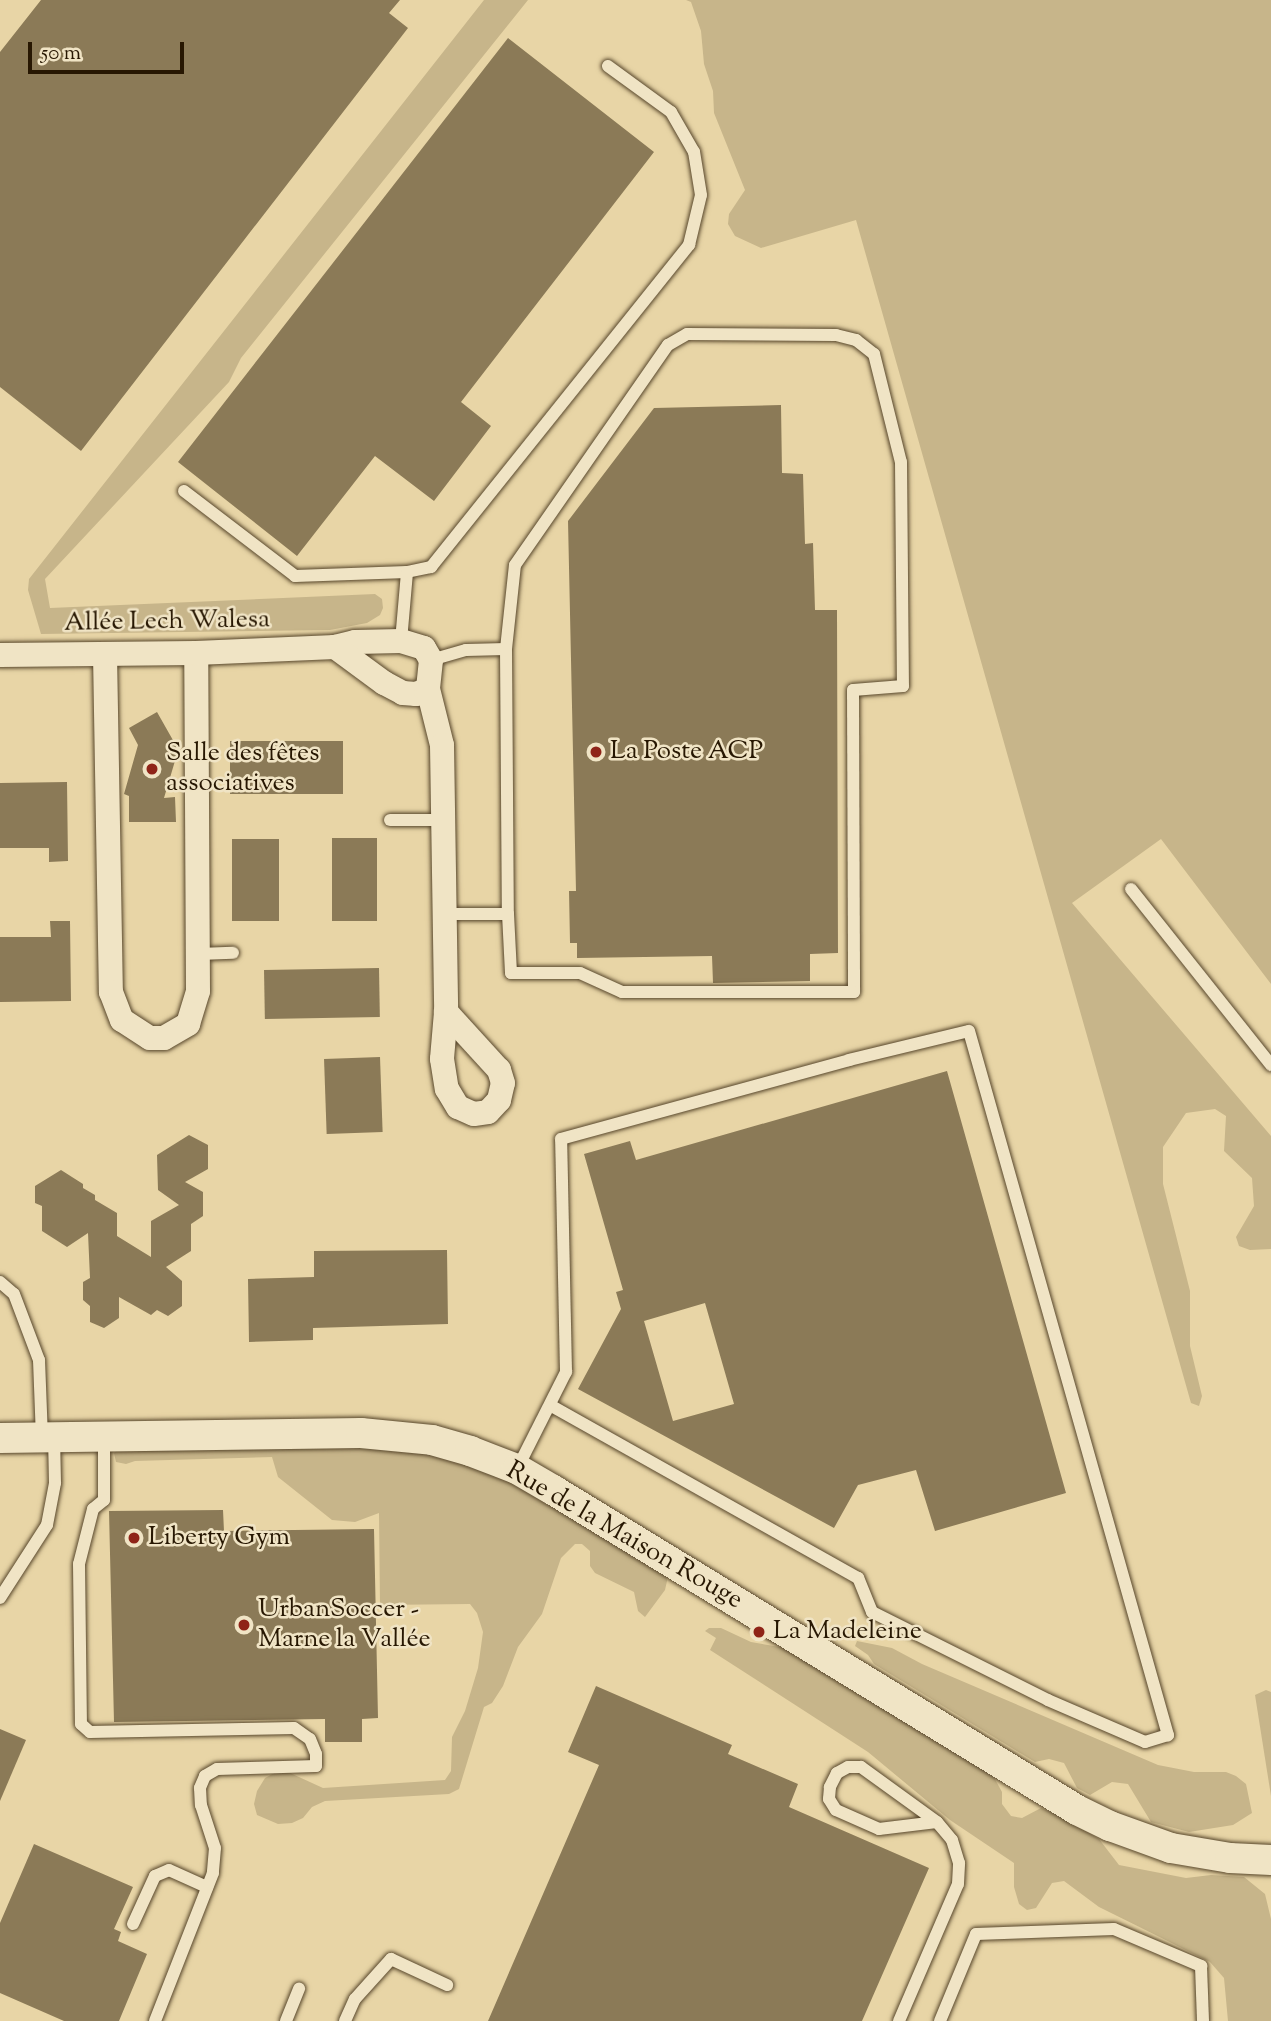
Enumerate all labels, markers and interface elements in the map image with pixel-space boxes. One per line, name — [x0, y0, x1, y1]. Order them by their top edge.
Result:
scale bar — [32, 28, 187, 72]
text: 50 m — [41, 39, 81, 69]
street label: Allée Lech Walesa — [64, 605, 270, 639]
place label: La Poste ACP — [610, 736, 763, 768]
place label: Salle des fêtes associatives — [166, 738, 319, 800]
marker: La Poste ACP — [588, 744, 604, 760]
marker: Salle des fêtes associatives — [144, 761, 160, 777]
street label: Rue de la Maison Rouge — [500, 1456, 748, 1616]
place label: Liberty Gym — [148, 1522, 290, 1554]
marker: Liberty Gym — [126, 1530, 142, 1546]
place label: UrbanSoccer - Marne la Vallée — [258, 1594, 431, 1656]
place label: La Madeleine — [773, 1616, 922, 1648]
marker: UrbanSoccer - Marne la Vallée — [236, 1617, 252, 1633]
marker: La Madeleine — [751, 1624, 767, 1640]

